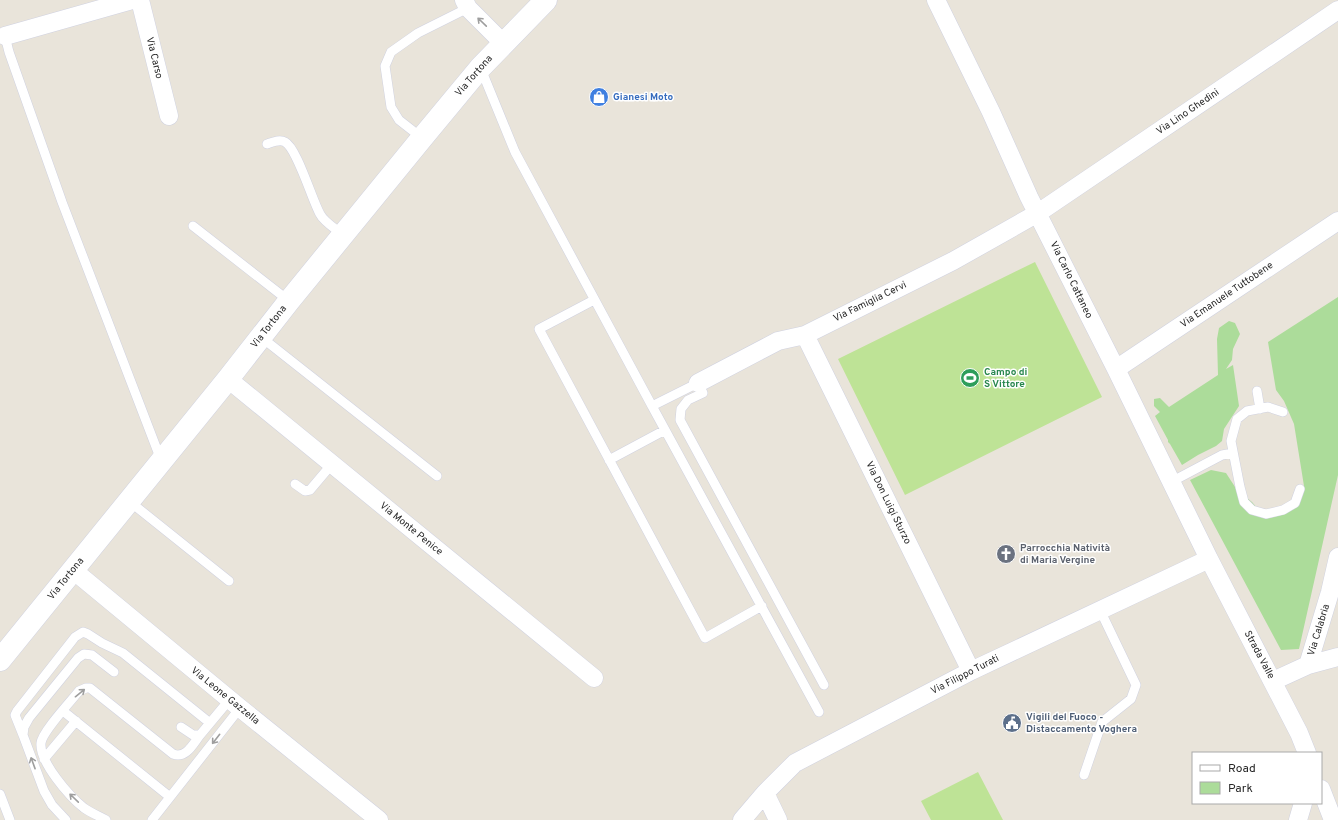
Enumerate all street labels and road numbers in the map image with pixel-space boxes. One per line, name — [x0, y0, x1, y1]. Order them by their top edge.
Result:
street label: Via Carso — [143, 36, 166, 81]
street label: Via Tortona — [452, 53, 496, 99]
street label: Via Lino Ghedini — [1154, 86, 1222, 138]
street label: Via Carlo Cattaneo — [1047, 239, 1095, 321]
street label: Via Emanuele Tuttobene — [1178, 259, 1276, 331]
street label: Via Famiglia Cervi — [831, 279, 909, 325]
street label: Via Tortona — [248, 303, 290, 351]
street label: Via Don Luigi Sturzo — [862, 459, 914, 547]
street label: Via Monte Penice — [377, 500, 445, 558]
street label: Via Tortona — [45, 555, 87, 603]
street label: Via Calabria — [1305, 603, 1333, 657]
street label: Strada Valle — [1241, 629, 1277, 681]
street label: Via Filippo Turati — [929, 652, 1001, 698]
street label: Via Leone Gazzella — [188, 664, 262, 728]

